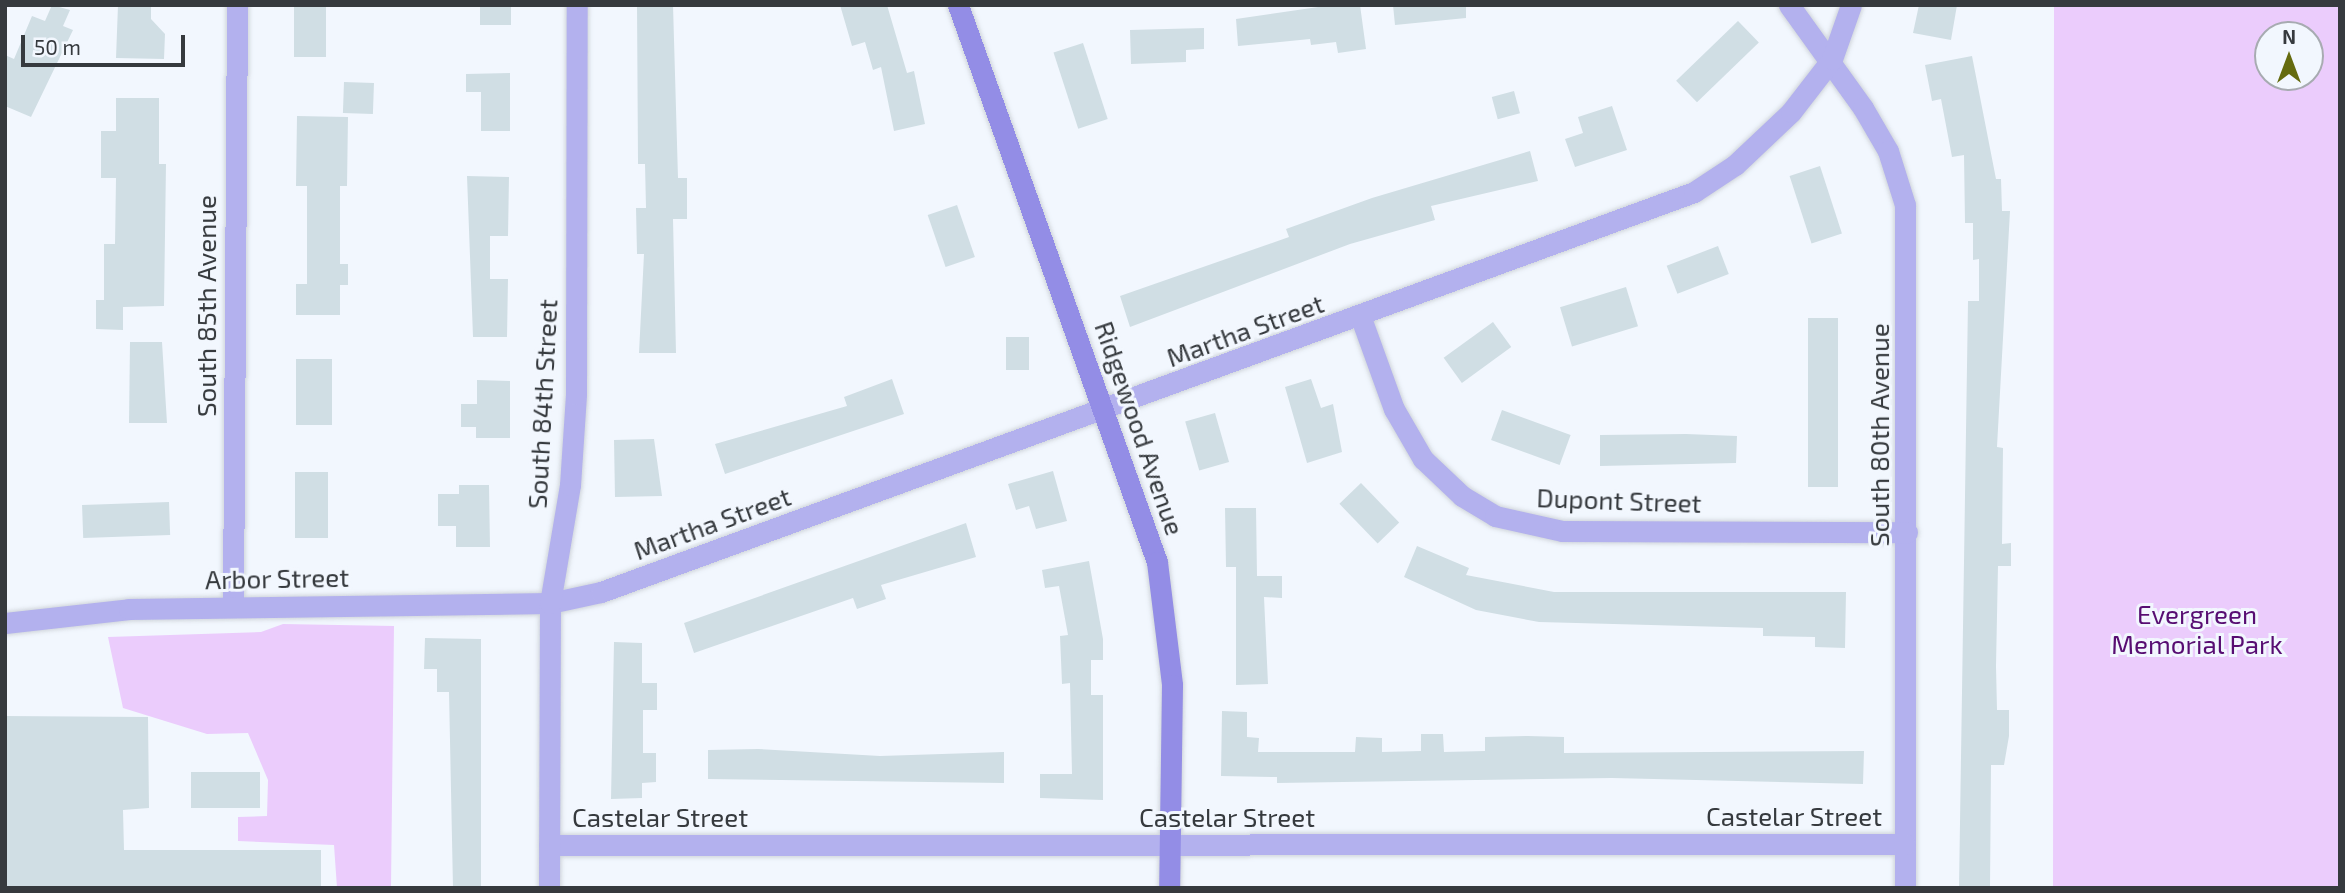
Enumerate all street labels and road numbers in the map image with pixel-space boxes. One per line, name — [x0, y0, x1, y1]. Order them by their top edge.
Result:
street label: South 85th Avenue — [190, 195, 222, 417]
street label: Martha Street — [1162, 287, 1328, 373]
street label: South 84th Street — [521, 298, 563, 510]
street label: Ridgewood Avenue — [1089, 317, 1191, 539]
street label: South 80th Avenue — [1863, 323, 1895, 547]
street label: Martha Street — [629, 480, 795, 566]
street label: Dupont Street — [1536, 482, 1702, 518]
street label: Arbor Street — [204, 561, 350, 595]
street label: Castelar Street — [1706, 800, 1882, 832]
street label: Castelar Street — [572, 801, 748, 833]
street label: Castelar Street — [1139, 801, 1315, 833]

